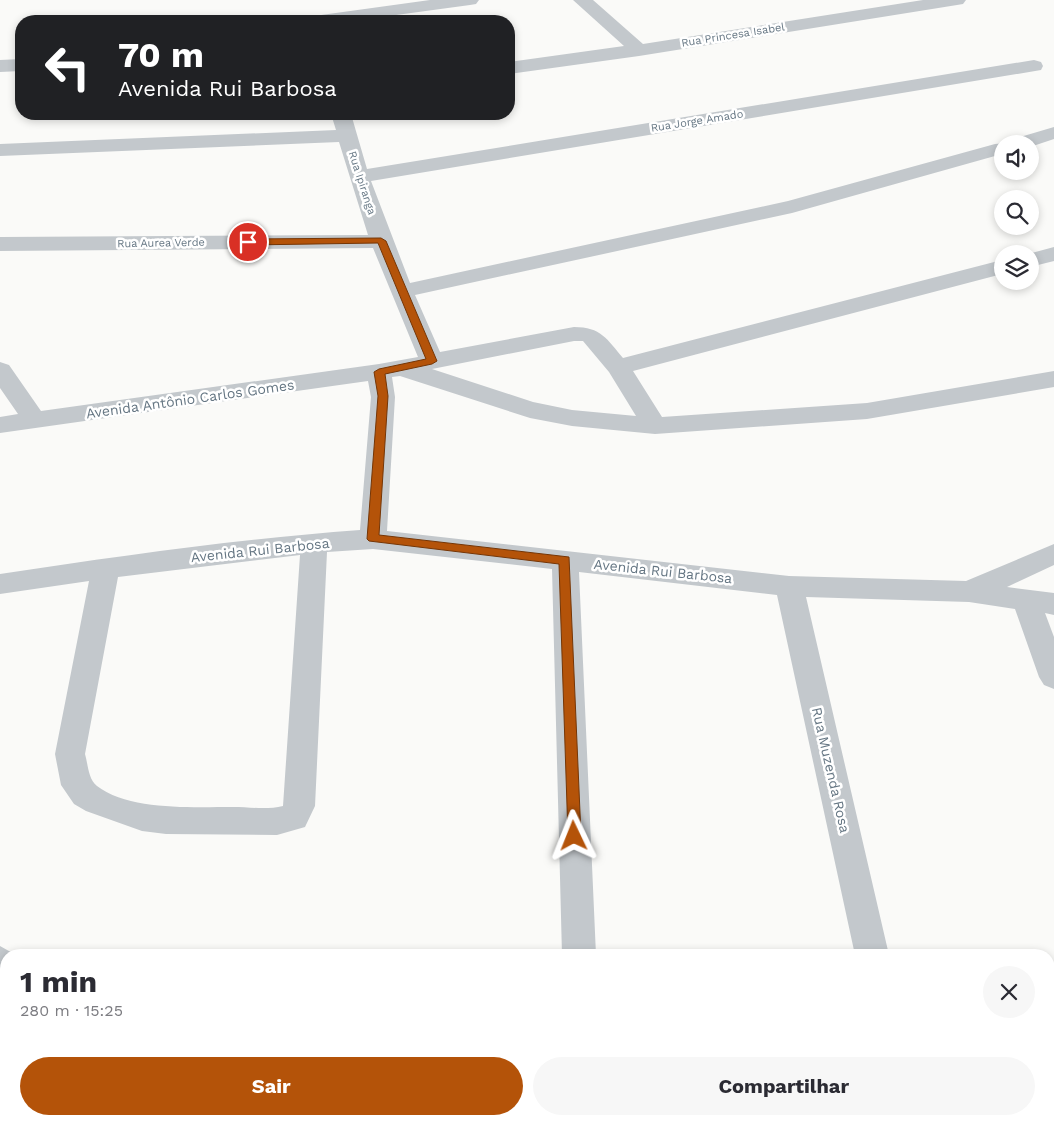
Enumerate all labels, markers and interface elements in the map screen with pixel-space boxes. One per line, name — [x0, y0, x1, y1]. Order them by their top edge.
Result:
street label: Rua Princesa Isabel — [680, 20, 786, 50]
text: 70 m — [118, 34, 204, 76]
icon: left — [35, 35, 100, 100]
text: Avenida Rui Barbosa — [118, 76, 337, 101]
street label: Rua Jorge Amado — [650, 107, 744, 135]
map controls — [994, 135, 1039, 290]
button: sound — [994, 135, 1039, 180]
street label: Rua Ipiranga — [346, 150, 378, 216]
button: search — [994, 190, 1039, 235]
pin — [227, 221, 269, 263]
icon: arrive — [234, 228, 262, 256]
street label: Rua Aurea Verde — [117, 236, 205, 250]
button: layers — [994, 245, 1039, 290]
street label: Avenida Antônio Carlos Gomes — [85, 376, 295, 422]
street label: Avenida Rui Barbosa — [190, 535, 330, 565]
street label: Avenida Rui Barbosa — [593, 556, 733, 586]
street label: Rua Muzenda Rosa — [809, 706, 853, 835]
position arrow — [547, 809, 599, 861]
text: 1 min — [20, 964, 97, 999]
button: close — [983, 966, 1035, 1018]
text: 280 m · 15:25 — [20, 1001, 123, 1020]
button: Sair — [20, 1057, 523, 1115]
button: Compartilhar — [533, 1057, 1035, 1115]

